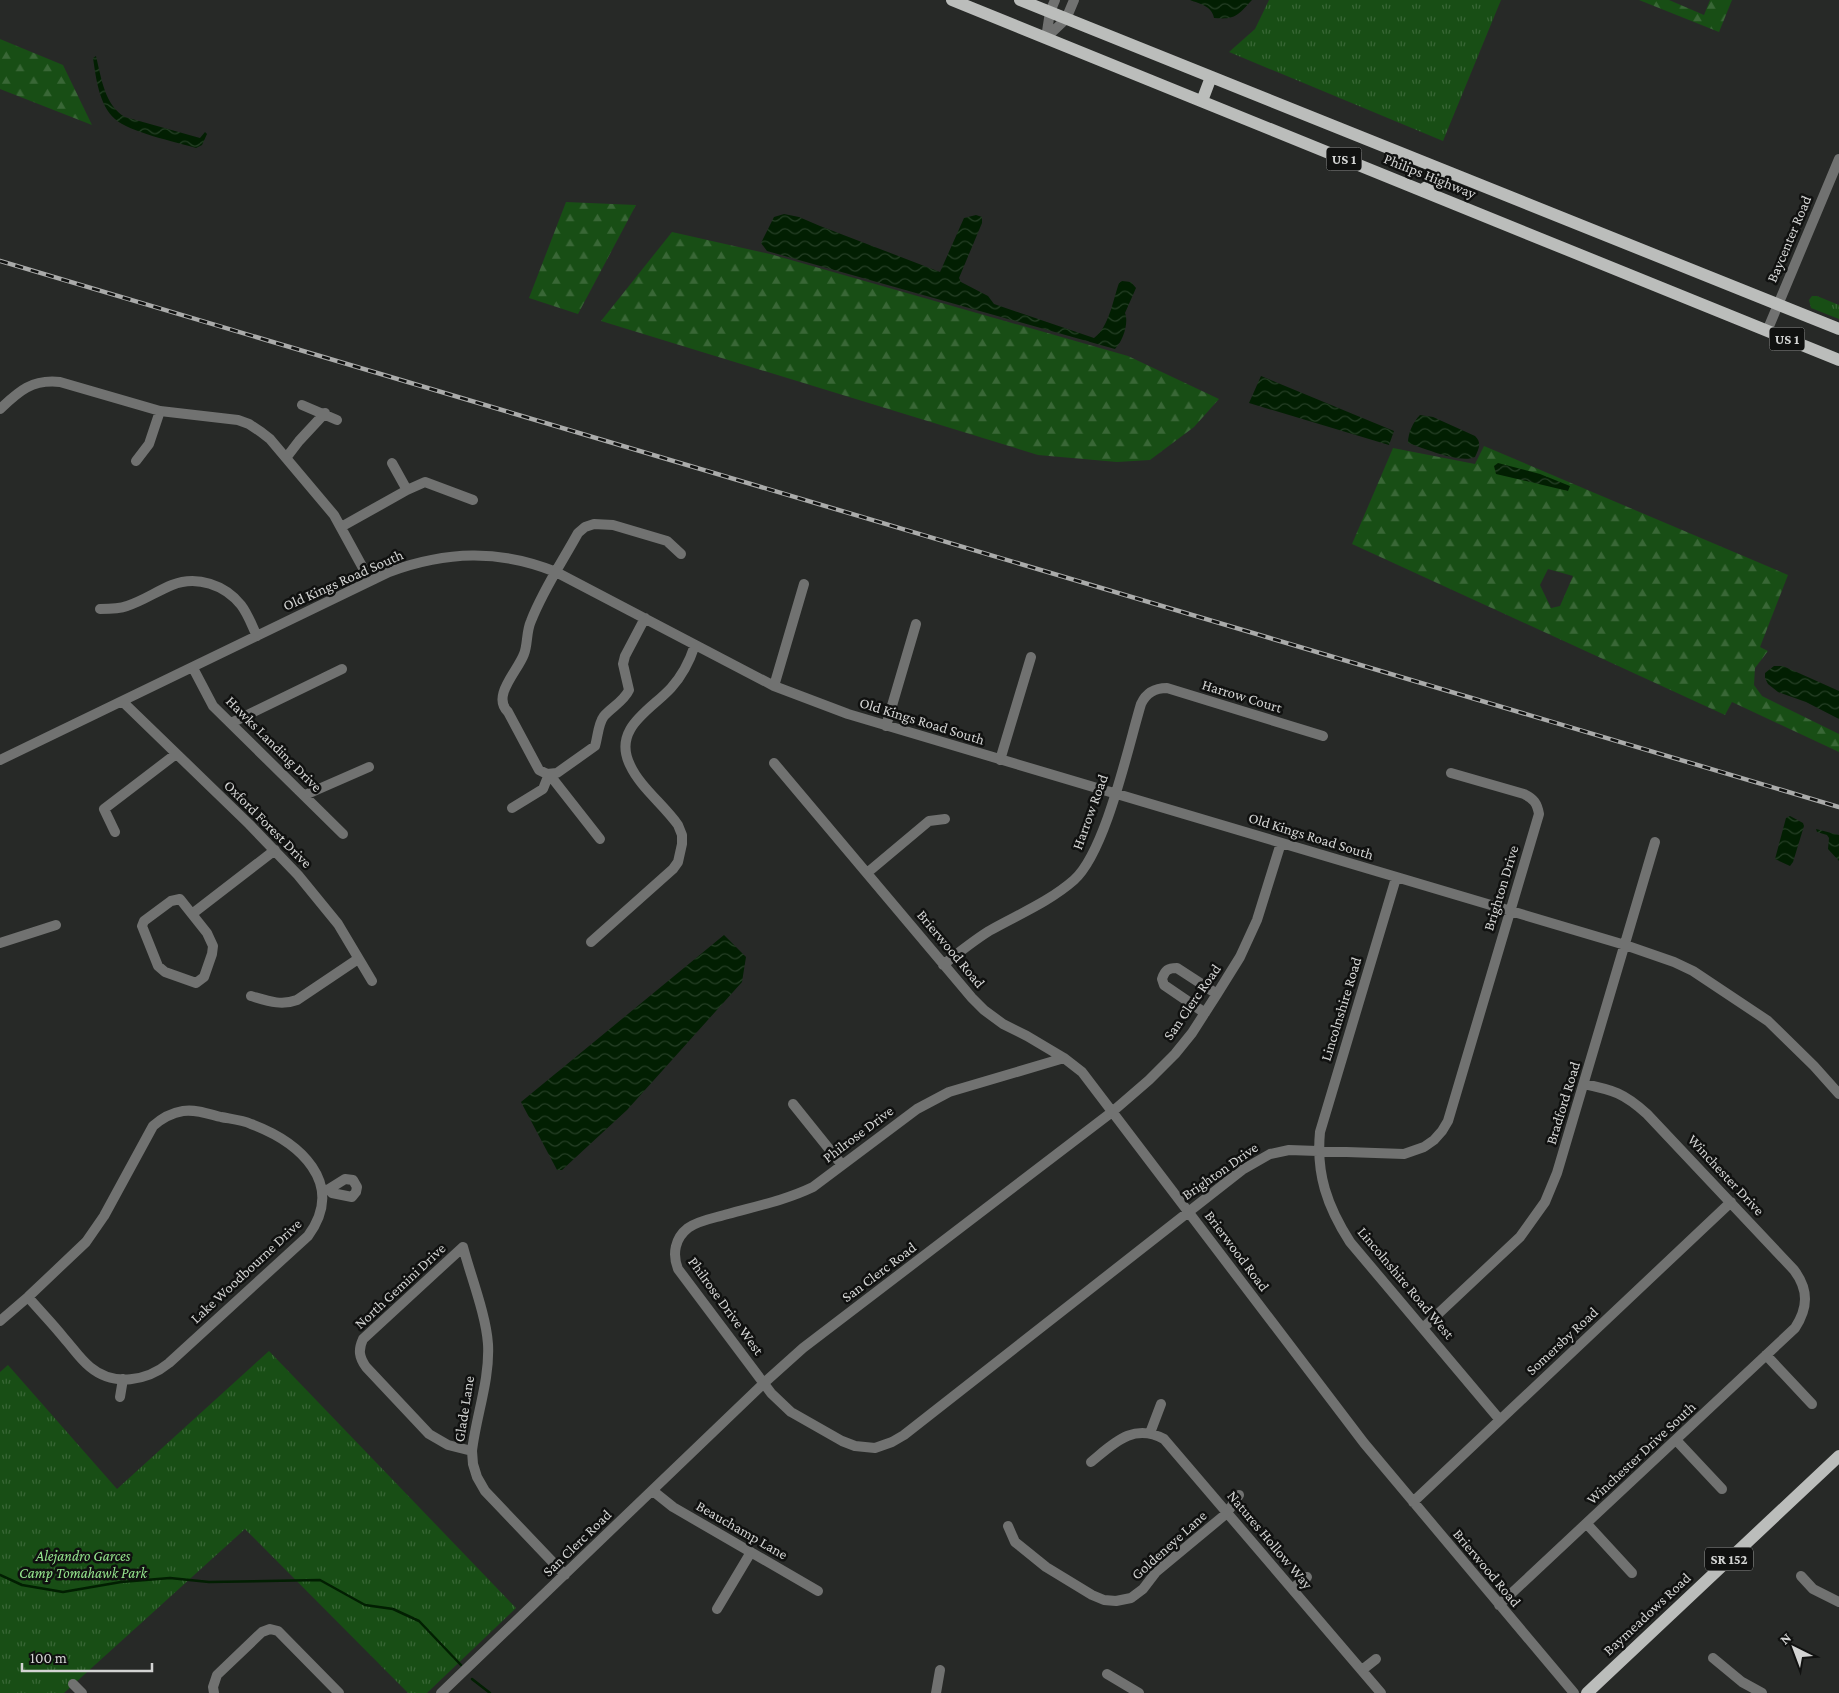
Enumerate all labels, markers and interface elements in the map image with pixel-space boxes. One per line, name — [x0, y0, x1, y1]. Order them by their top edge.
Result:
road number: US 1 — [1326, 148, 1362, 170]
street label: Philips Highway — [1381, 150, 1478, 203]
street label: Baycenter Road — [1764, 193, 1815, 285]
road number: US 1 — [1770, 328, 1804, 350]
street label: Old Kings Road South — [280, 546, 406, 615]
street label: Harrow Court — [1200, 676, 1285, 716]
street label: Hawks Landing Drive — [222, 693, 325, 796]
street label: Old Kings Road South — [857, 694, 986, 749]
street label: Harrow Road — [1069, 772, 1111, 852]
street label: Oxford Forest Drive — [221, 777, 315, 871]
street label: Old Kings Road South — [1246, 809, 1375, 864]
street label: Brighton Drive — [1480, 843, 1523, 933]
street label: Brierwood Road — [914, 907, 988, 991]
street label: Lincolnshire Road — [1318, 955, 1364, 1063]
street label: San Clerc Road — [1160, 961, 1224, 1043]
street label: Bradford Road — [1543, 1059, 1583, 1146]
street label: Philrose Drive — [820, 1102, 897, 1166]
street label: Winchester Drive — [1685, 1131, 1768, 1219]
street label: Brighton Drive — [1179, 1139, 1262, 1204]
street label: Brierwood Road — [1202, 1208, 1272, 1294]
street label: Lake Woodbourne Drive — [187, 1215, 305, 1326]
street label: Lincolnshire Road West — [1355, 1224, 1458, 1343]
street label: San Clerc Road — [839, 1239, 919, 1305]
street label: North Gemini Drive — [351, 1240, 449, 1332]
street label: Philrose Drive West — [685, 1254, 768, 1359]
street label: Somersby Road — [1523, 1304, 1602, 1379]
street label: Glade Lane — [451, 1374, 477, 1443]
street label: Winchester Drive South — [1583, 1398, 1699, 1508]
street label: Natures Hollow Way — [1223, 1488, 1316, 1593]
street label: Beauchamp Lane — [693, 1497, 791, 1564]
street label: San Clerc Road — [540, 1506, 615, 1580]
street label: Goldeneye Lane — [1128, 1507, 1211, 1584]
street label: Brierwood Road — [1450, 1526, 1524, 1610]
park label: Alejandro Garces Camp Tomahawk Park — [19, 1548, 148, 1582]
road number: SR 152 — [1705, 1548, 1753, 1570]
street label: Baymeadows Road — [1600, 1570, 1695, 1659]
north arrow — [1769, 1623, 1819, 1673]
text: N — [1776, 1629, 1795, 1647]
scale bar — [22, 1640, 152, 1672]
text: 100 m — [30, 1650, 67, 1666]

